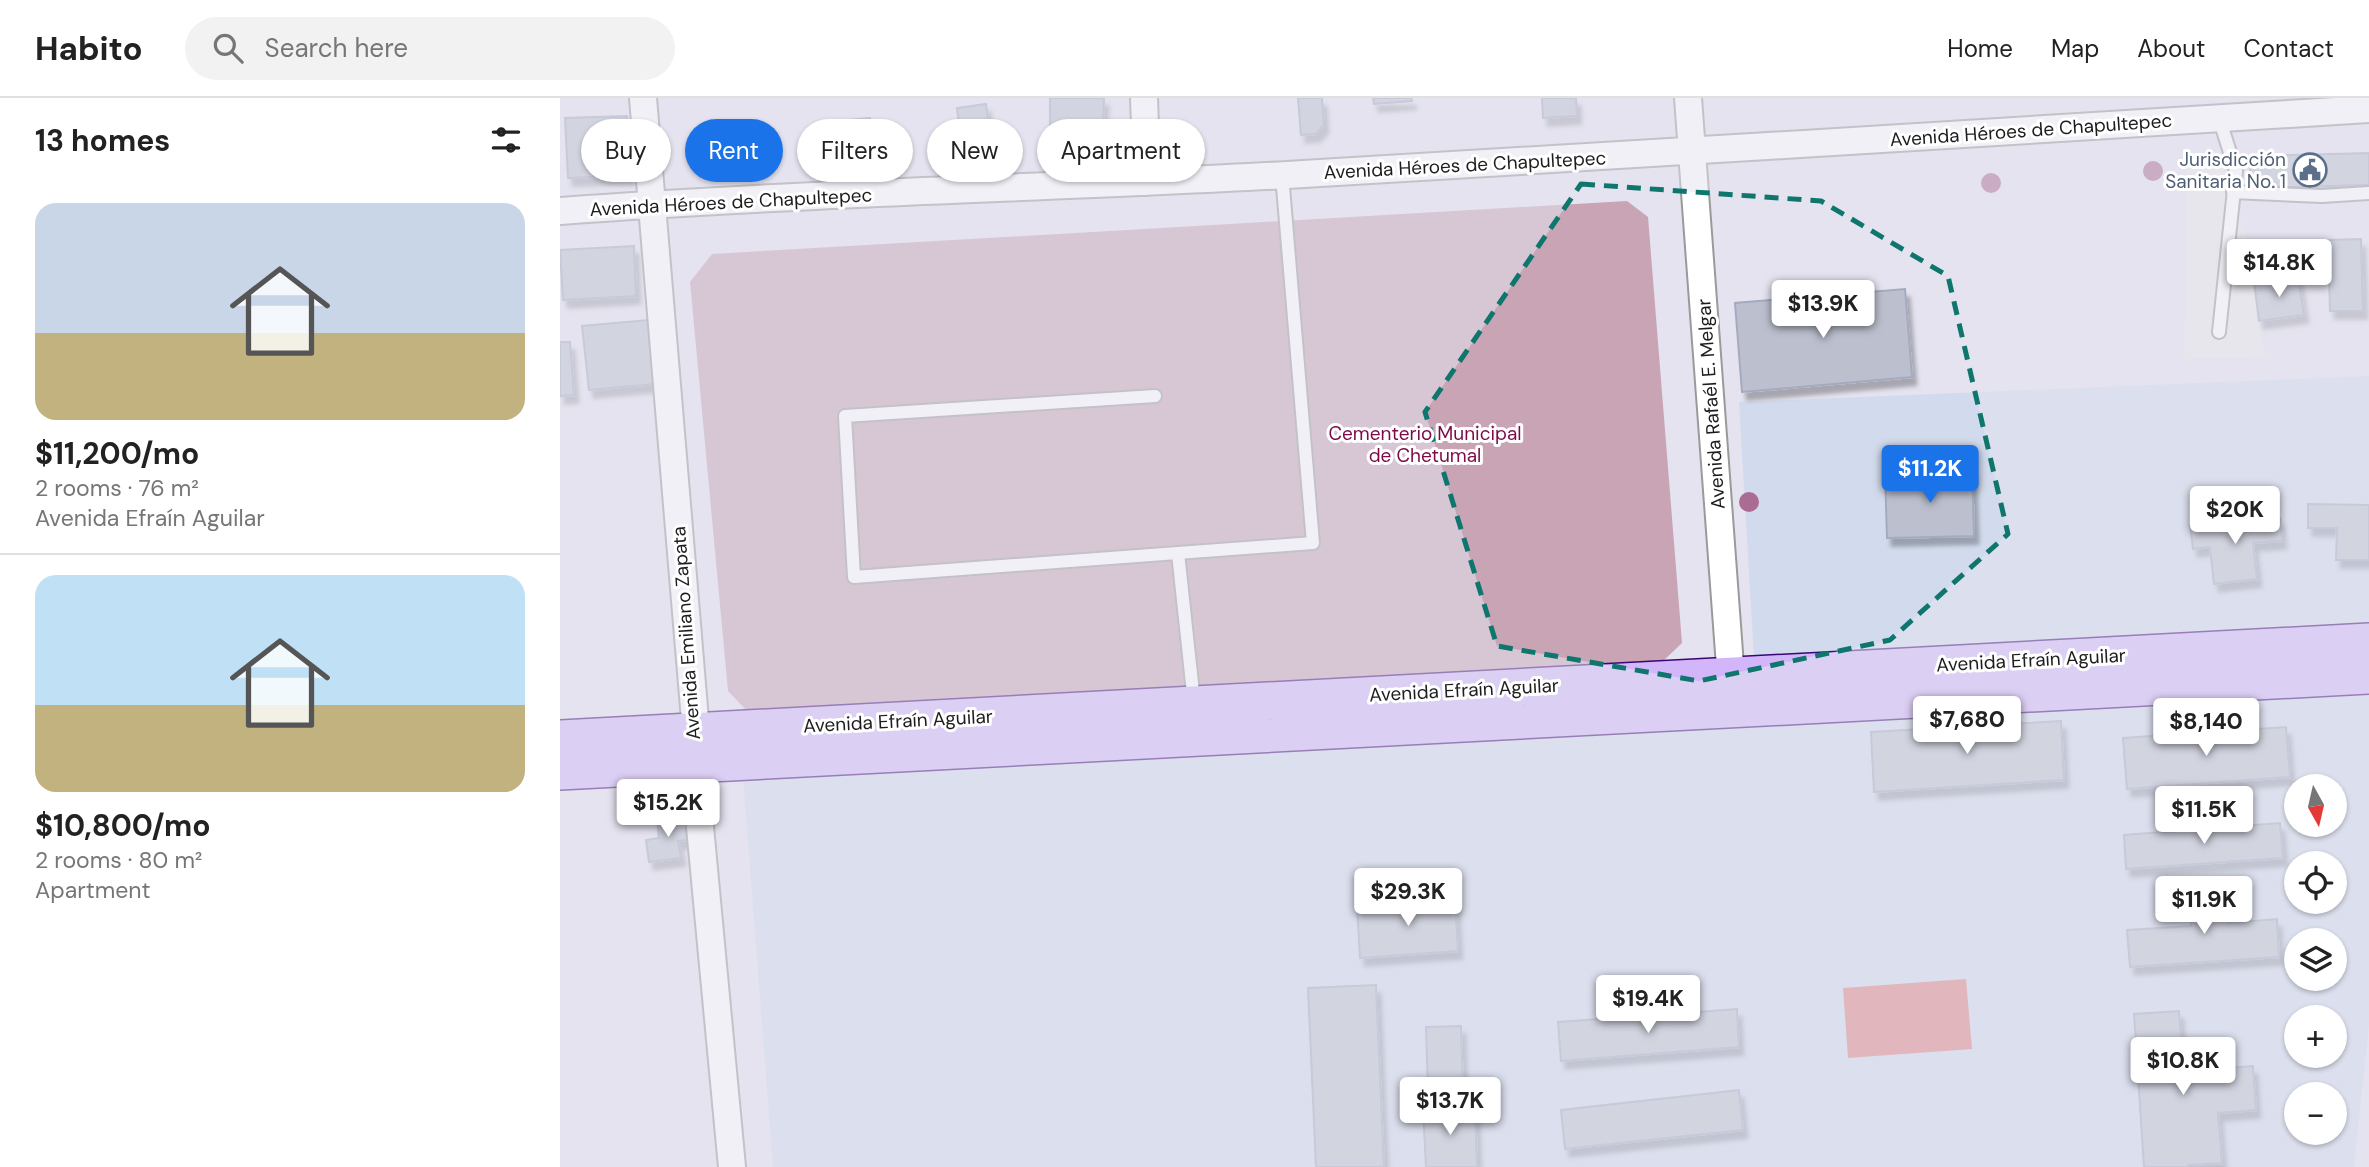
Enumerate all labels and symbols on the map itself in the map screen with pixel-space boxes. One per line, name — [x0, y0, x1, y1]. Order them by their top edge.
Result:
street label: Avenida Héroes de Chapultepec — [1889, 108, 2173, 152]
street label: Avenida Héroes de Chapultepec — [1323, 145, 1607, 185]
place label: Jurisdicción Sanitaria No. 1 — [2165, 147, 2286, 194]
public building icon: Jurisdicción Sanitaria No. 1 — [2291, 151, 2329, 189]
street label: Avenida Héroes de Chapultepec — [589, 182, 873, 222]
pin: $14.8K — [2222, 240, 2336, 299]
pin: $13.9K — [1766, 280, 1880, 340]
street label: Avenida Rafaél E. Melgar — [1691, 298, 1731, 510]
park label: Cementerio Municipal de Chetumal — [1328, 421, 1522, 468]
pin: $11.2K — [1873, 446, 1987, 505]
pin: $20K — [2194, 486, 2276, 546]
street label: Avenida Emiliano Zapata — [666, 526, 706, 740]
street label: Avenida Efraín Aguilar — [1936, 643, 2126, 677]
street label: Avenida Efraín Aguilar — [1369, 673, 1559, 707]
pin: $7,680 — [1910, 696, 2024, 756]
pin: $8,140 — [2149, 698, 2263, 758]
street label: Avenida Efraín Aguilar — [803, 704, 993, 738]
north arrow — [2284, 774, 2347, 836]
pin: $15.2K — [611, 780, 725, 839]
pin: $11.5K — [2147, 786, 2261, 846]
pin: $29.3K — [1351, 868, 1465, 928]
pin: $11.9K — [2147, 876, 2261, 936]
pin: $19.4K — [1591, 976, 1705, 1035]
pin: $10.8K — [2126, 1038, 2240, 1097]
pin: $13.7K — [1393, 1077, 1507, 1137]

